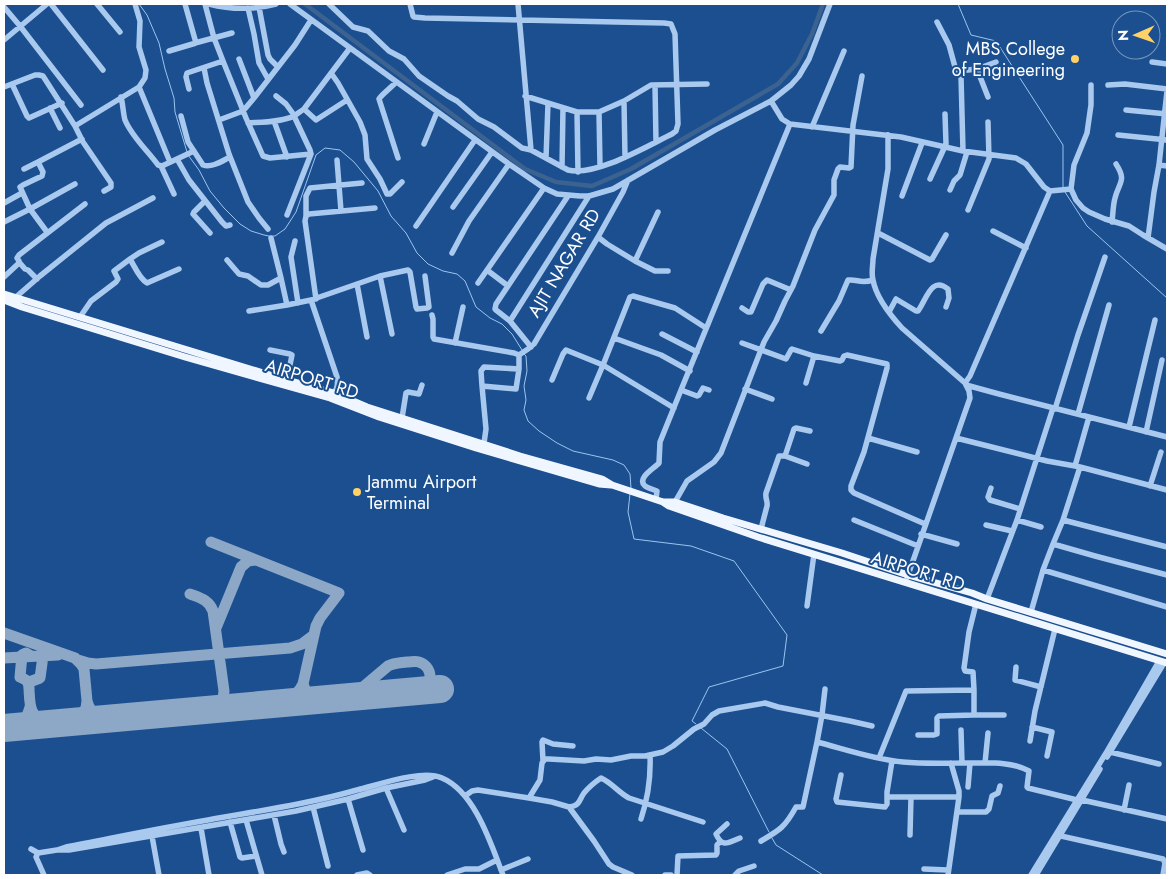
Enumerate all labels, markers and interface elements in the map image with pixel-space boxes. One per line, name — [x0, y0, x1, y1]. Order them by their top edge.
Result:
north arrow — [1111, 10, 1161, 60]
text: N — [1113, 30, 1133, 41]
place label: MBS College of Engineering — [952, 36, 1065, 83]
marker: MBS College of Engineering — [1069, 53, 1081, 65]
street label: AJIT NAGAR RD — [521, 204, 607, 322]
street label: AIRPORT RD — [262, 352, 362, 406]
place label: Jammu Airport Terminal — [365, 469, 477, 516]
marker: Jammu Airport Terminal — [351, 486, 363, 498]
street label: AIRPORT RD — [868, 544, 968, 598]

